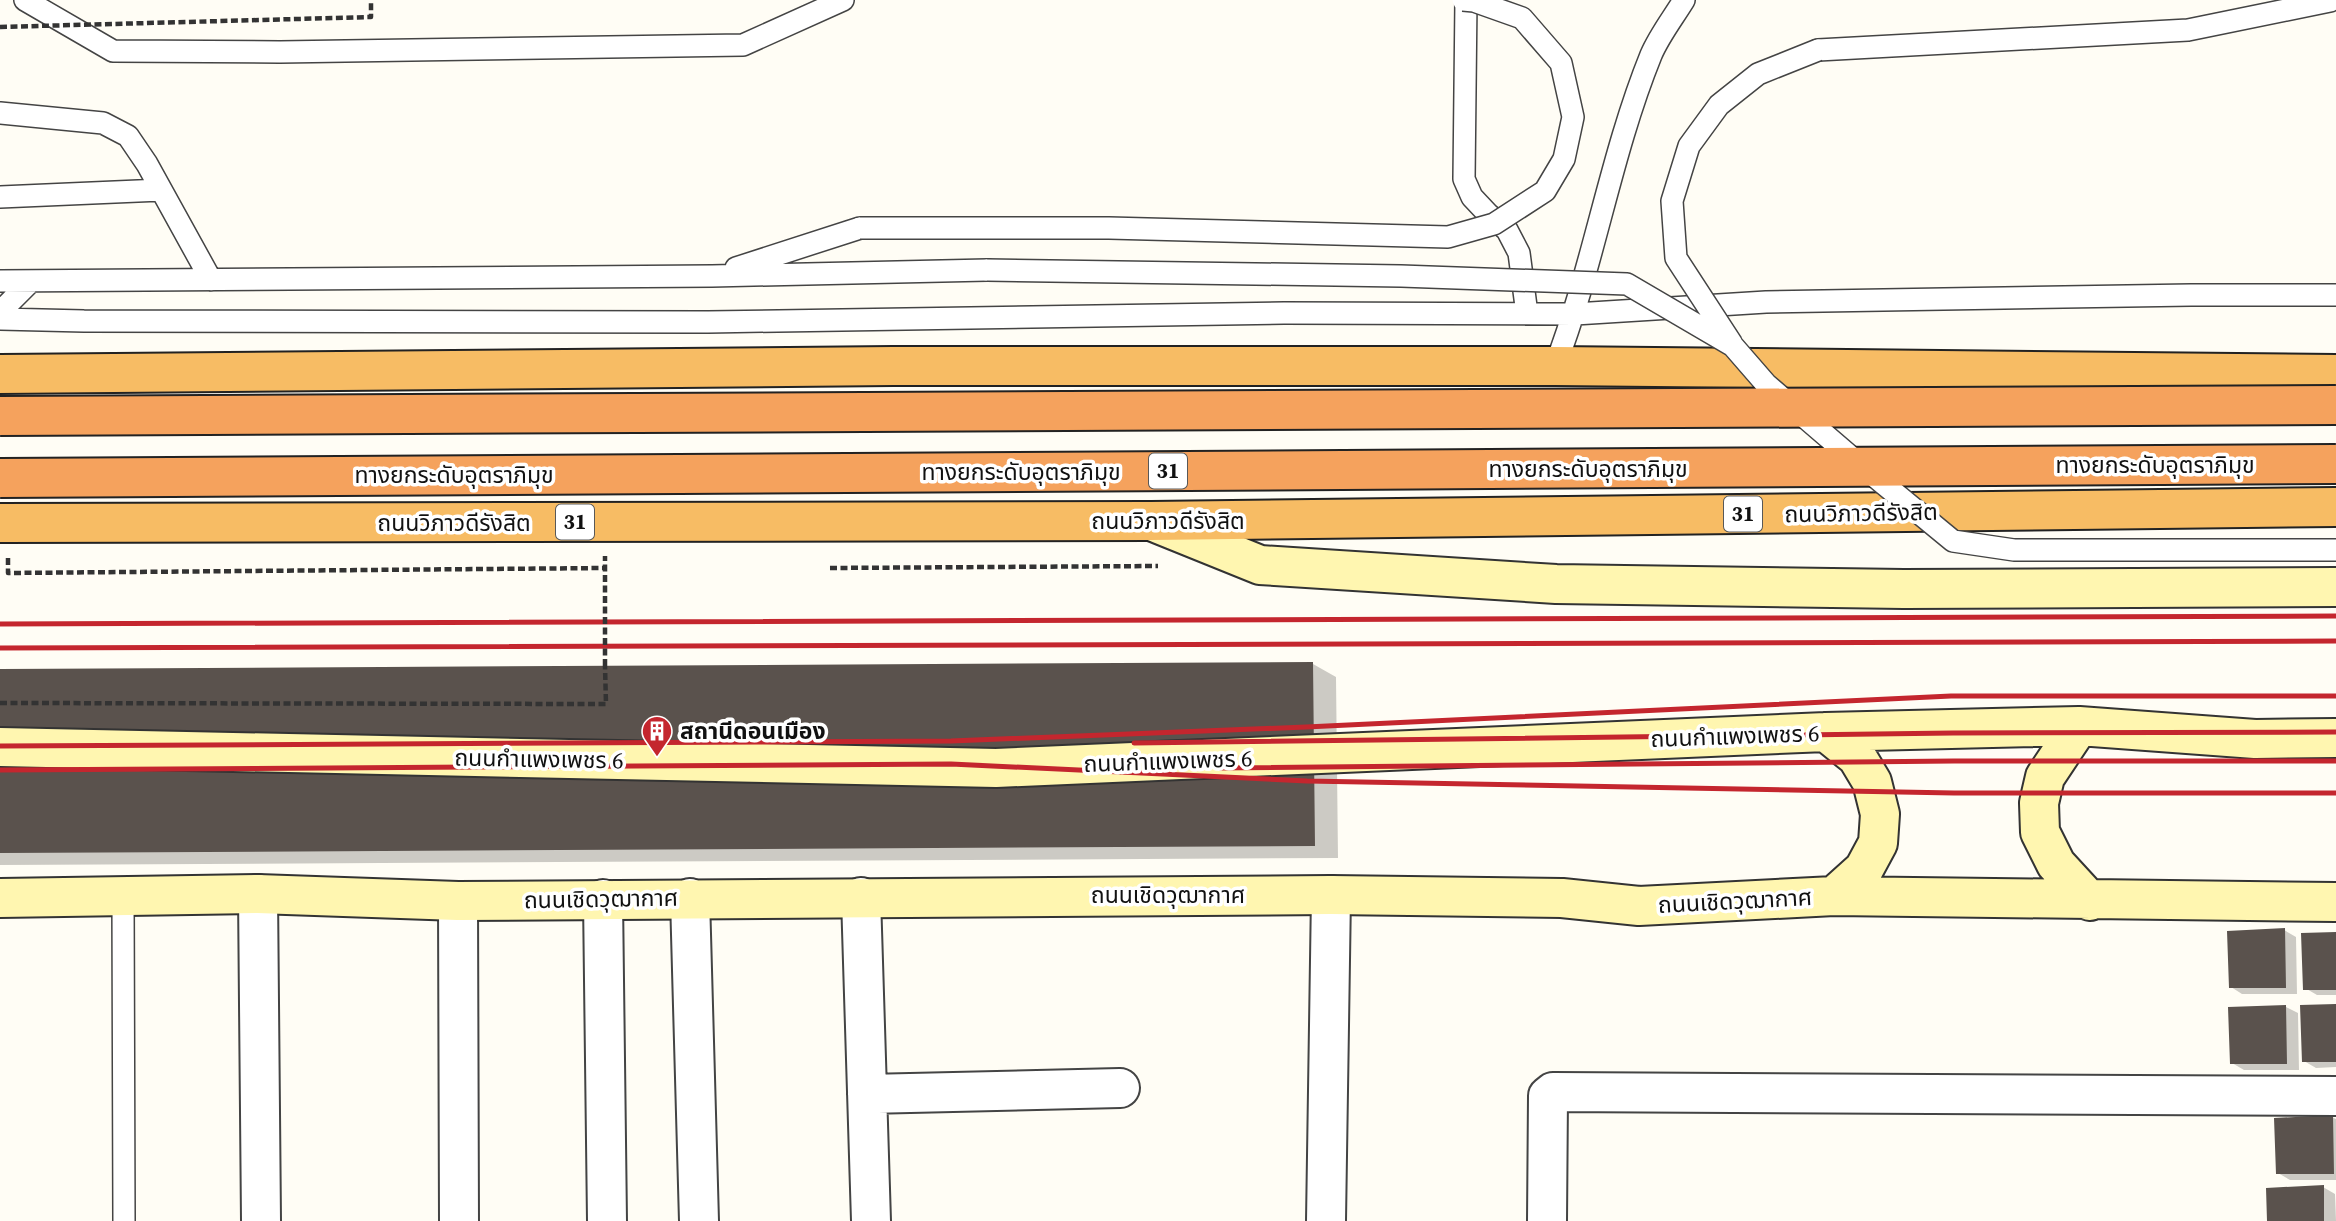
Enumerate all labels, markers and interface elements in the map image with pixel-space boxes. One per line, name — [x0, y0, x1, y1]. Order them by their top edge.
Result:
street label: ทางยกระดับอุตราภิมุข — [2055, 449, 2255, 481]
street label: ทางยกระดับอุตราภิมุข — [1488, 453, 1688, 485]
road number: 31 — [1149, 454, 1187, 489]
street label: ทางยกระดับอุตราภิมุข — [921, 456, 1121, 488]
street label: ทางยกระดับอุตราภิมุข — [354, 459, 554, 491]
road number: 31 — [1724, 496, 1762, 532]
street label: ถนนวิภาวดีรังสิต — [1784, 496, 1938, 530]
road number: 31 — [556, 504, 594, 540]
street label: ถนนวิภาวดีรังสิต — [1091, 505, 1245, 537]
street label: ถนนวิภาวดีรังสิต — [377, 507, 531, 539]
building icon: สถานีดอนเมือง — [640, 714, 674, 758]
place label: สถานีดอนเมือง — [680, 715, 826, 747]
street label: ถนนกำแพงเพชร 6 — [1650, 717, 1820, 755]
street label: ถนนกำแพงเพชร 6 — [454, 742, 624, 776]
street label: ถนนกำแพงเพชร 6 — [1083, 742, 1253, 780]
street label: ถนนเชิดวุฒากาศ — [1091, 879, 1245, 911]
street label: ถนนเชิดวุฒากาศ — [1657, 881, 1813, 921]
street label: ถนนเชิดวุฒากาศ — [524, 882, 678, 916]

